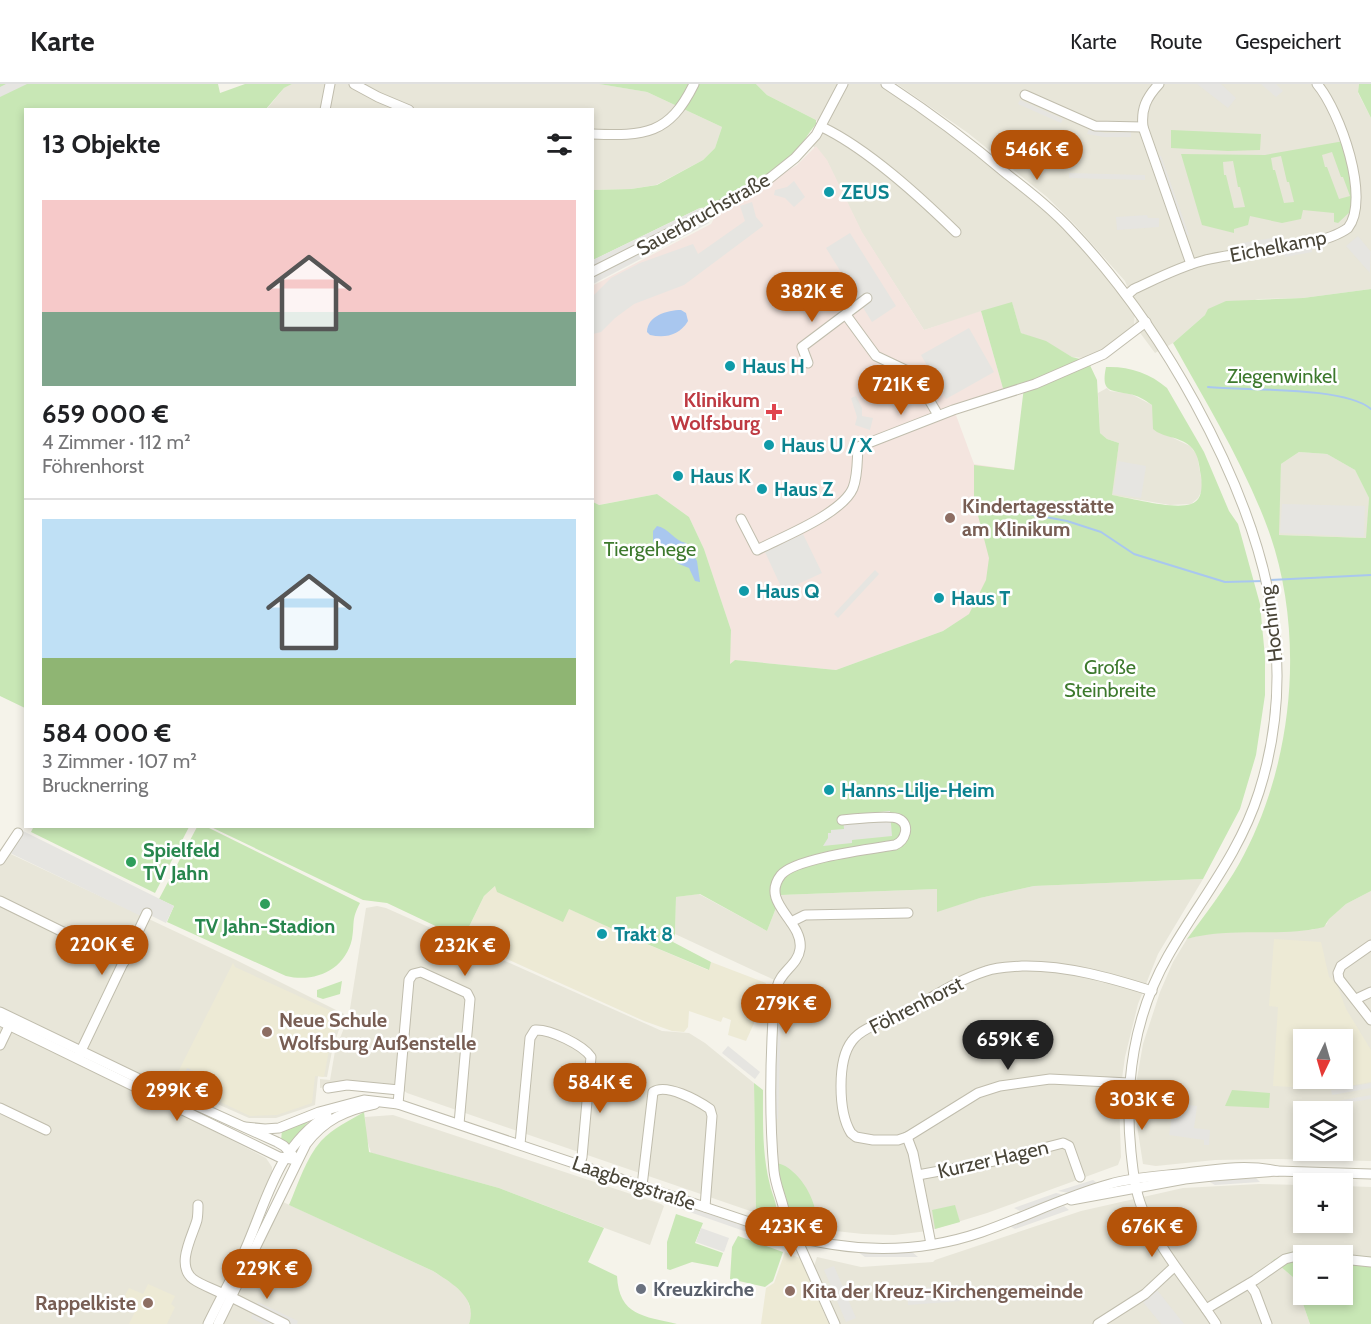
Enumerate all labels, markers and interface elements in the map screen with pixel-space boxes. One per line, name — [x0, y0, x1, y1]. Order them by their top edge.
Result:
text: Karte — [30, 24, 95, 58]
text: Karte — [1070, 29, 1117, 54]
text: Route — [1150, 29, 1202, 54]
text: Gespeichert — [1235, 29, 1341, 54]
text: 13 Objekte — [42, 128, 160, 160]
icon: filters — [543, 128, 576, 161]
pin: 546K € — [988, 130, 1086, 181]
text: 546K € — [1005, 137, 1069, 161]
street label: Sauerbruchstraße — [632, 167, 774, 261]
place label: ZEUS — [841, 180, 890, 204]
marker: ZEUS — [822, 185, 836, 199]
street label: Eichelkamp — [1228, 225, 1328, 267]
icon: home — [255, 239, 363, 347]
pin: 382K € — [763, 272, 861, 323]
text: 382K € — [780, 279, 844, 303]
place label: Haus H — [742, 354, 805, 378]
marker: Haus H — [723, 359, 737, 373]
park label: Ziegenwinkel — [1227, 364, 1337, 388]
pin: 721K € — [852, 365, 950, 416]
text: 721K € — [872, 372, 930, 396]
place label: Klinikum Wolfsburg — [671, 388, 760, 435]
text: 659 000 € — [42, 398, 169, 430]
marker: Klinikum Wolfsburg — [765, 403, 783, 421]
text: 4 Zimmer · 112 m² — [42, 430, 191, 454]
place label: Haus U / X — [781, 433, 873, 457]
marker: Haus U / X — [762, 438, 776, 452]
text: Föhrenhorst — [42, 454, 144, 478]
place label: Haus K — [690, 464, 751, 488]
marker: Haus K — [671, 469, 685, 483]
place label: Haus Z — [774, 477, 833, 501]
marker: Haus Z — [755, 482, 769, 496]
place label: Kindertagesstätte am Klinikum — [962, 494, 1114, 541]
marker: Kindertagesstätte am Klinikum — [943, 511, 957, 525]
park label: Tiergehege — [604, 537, 696, 561]
icon: home — [255, 558, 363, 666]
place label: Haus Q — [756, 579, 819, 603]
marker: Haus Q — [737, 584, 751, 598]
street label: Hochring — [1254, 584, 1288, 663]
place label: Haus T — [951, 586, 1010, 610]
marker: Haus T — [932, 591, 946, 605]
park label: Große Steinbreite — [1064, 655, 1156, 702]
text: 584 000 € — [42, 717, 171, 749]
text: 3 Zimmer · 107 m² — [42, 749, 197, 773]
text: Brucknerring — [42, 773, 148, 797]
place label: Hanns-Lilje-Heim — [841, 778, 995, 802]
marker: Hanns-Lilje-Heim — [822, 783, 836, 797]
place label: Spielfeld TV Jahn — [143, 838, 220, 885]
marker: Spielfeld TV Jahn — [124, 855, 138, 869]
marker: TV Jahn-Stadion — [258, 897, 272, 911]
place label: TV Jahn-Stadion — [195, 914, 335, 938]
place label: Trakt 8 — [614, 922, 673, 946]
pin: 220K € — [53, 925, 151, 976]
pin: 232K € — [416, 926, 514, 977]
marker: Trakt 8 — [595, 927, 609, 941]
text: 220K € — [69, 932, 135, 956]
text: 232K € — [434, 933, 496, 957]
street label: Föhrenhorst — [865, 971, 967, 1039]
pin: 279K € — [737, 984, 835, 1035]
text: 279K € — [755, 991, 817, 1015]
place label: Neue Schule Wolfsburg Außenstelle — [279, 1008, 476, 1055]
pin: 659K € — [959, 1020, 1057, 1071]
marker: Neue Schule Wolfsburg Außenstelle — [260, 1025, 274, 1039]
text: 659K € — [976, 1027, 1040, 1051]
north arrow — [1293, 1029, 1353, 1089]
map controls — [1293, 1029, 1353, 1305]
pin: 584K € — [551, 1063, 649, 1114]
text: 584K € — [567, 1070, 633, 1094]
pin: 299K € — [128, 1071, 226, 1122]
text: 299K € — [146, 1078, 208, 1102]
pin: 303K € — [1093, 1080, 1191, 1131]
text: 303K € — [1109, 1087, 1175, 1111]
button: layers — [1293, 1101, 1353, 1161]
street label: Kurzer Hagen — [935, 1135, 1051, 1183]
street label: Laagbergstraße — [569, 1151, 699, 1215]
button: + — [1293, 1173, 1353, 1233]
pin: 423K € — [742, 1207, 840, 1258]
pin: 676K € — [1103, 1207, 1201, 1258]
text: 423K € — [759, 1214, 823, 1238]
text: 676K € — [1121, 1214, 1183, 1238]
button: − — [1293, 1245, 1353, 1305]
pin: 229K € — [218, 1249, 316, 1300]
text: 229K € — [236, 1256, 298, 1280]
place label: Kreuzkirche — [653, 1277, 754, 1301]
place label: Kita der Kreuz-Kirchengemeinde — [802, 1279, 1083, 1303]
marker: Kreuzkirche — [634, 1282, 648, 1296]
marker: Kita der Kreuz-Kirchengemeinde — [783, 1284, 797, 1298]
place label: Rappelkiste — [35, 1291, 136, 1315]
marker: Rappelkiste — [141, 1296, 155, 1310]

